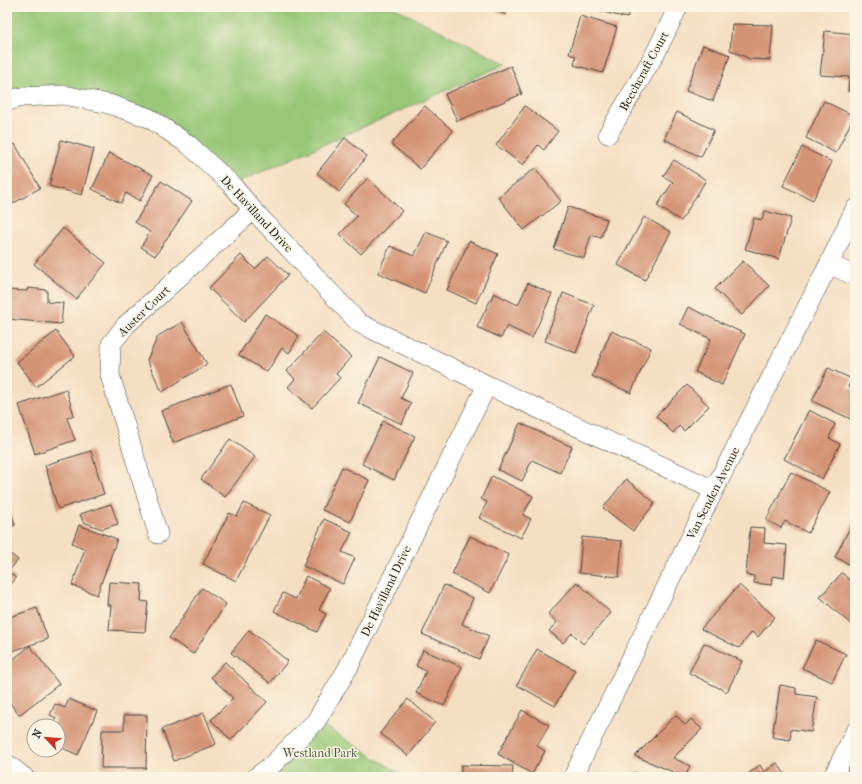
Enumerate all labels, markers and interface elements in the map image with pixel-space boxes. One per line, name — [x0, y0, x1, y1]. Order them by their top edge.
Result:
street label: Beechcraft Court — [616, 28, 672, 113]
street label: De Havilland Drive — [218, 173, 296, 255]
street label: Auster Court — [114, 282, 173, 340]
street label: Van Senden Avenue — [683, 444, 742, 542]
street label: De Havilland Drive — [358, 543, 414, 639]
north arrow — [26, 718, 66, 758]
text: N — [30, 727, 45, 740]
park label: Westland Park — [282, 746, 358, 760]

